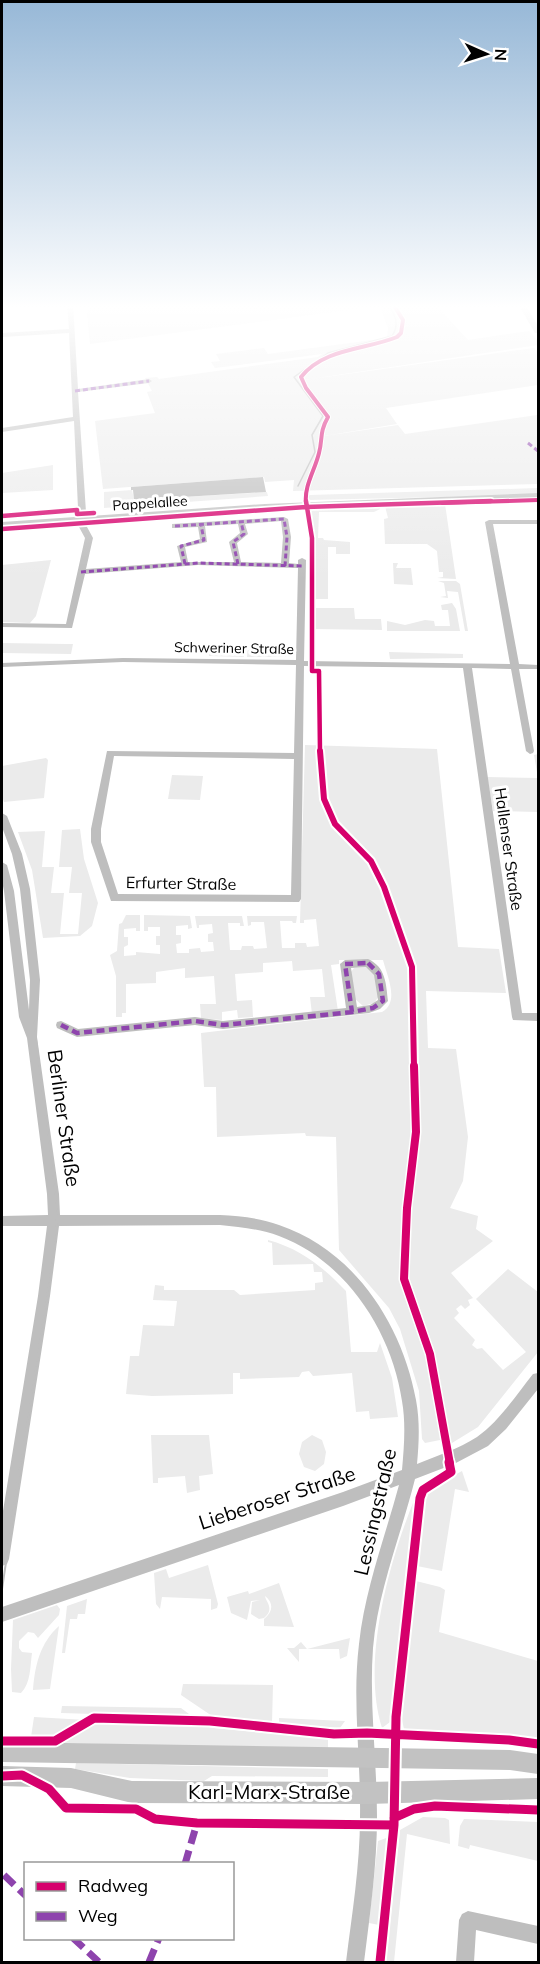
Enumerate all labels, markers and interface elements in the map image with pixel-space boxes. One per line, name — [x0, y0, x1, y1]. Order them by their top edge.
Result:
north arrow — [456, 24, 516, 84]
text: N — [491, 48, 511, 61]
street label: Pappelallee — [112, 491, 188, 515]
street label: Schweriner Straße — [174, 638, 294, 658]
street label: Hallenser Straße — [490, 786, 528, 912]
street label: Erfurter Straße — [126, 872, 236, 894]
street label: Berliner Straße — [42, 1048, 87, 1188]
street label: Lessingstraße — [348, 1446, 401, 1578]
street label: Lieberoser Straße — [195, 1460, 358, 1535]
street label: Karl-Marx-Straße — [188, 1779, 350, 1804]
legend — [24, 1862, 234, 1940]
text: Radweg — [78, 1874, 148, 1897]
text: Weg — [78, 1904, 118, 1927]

